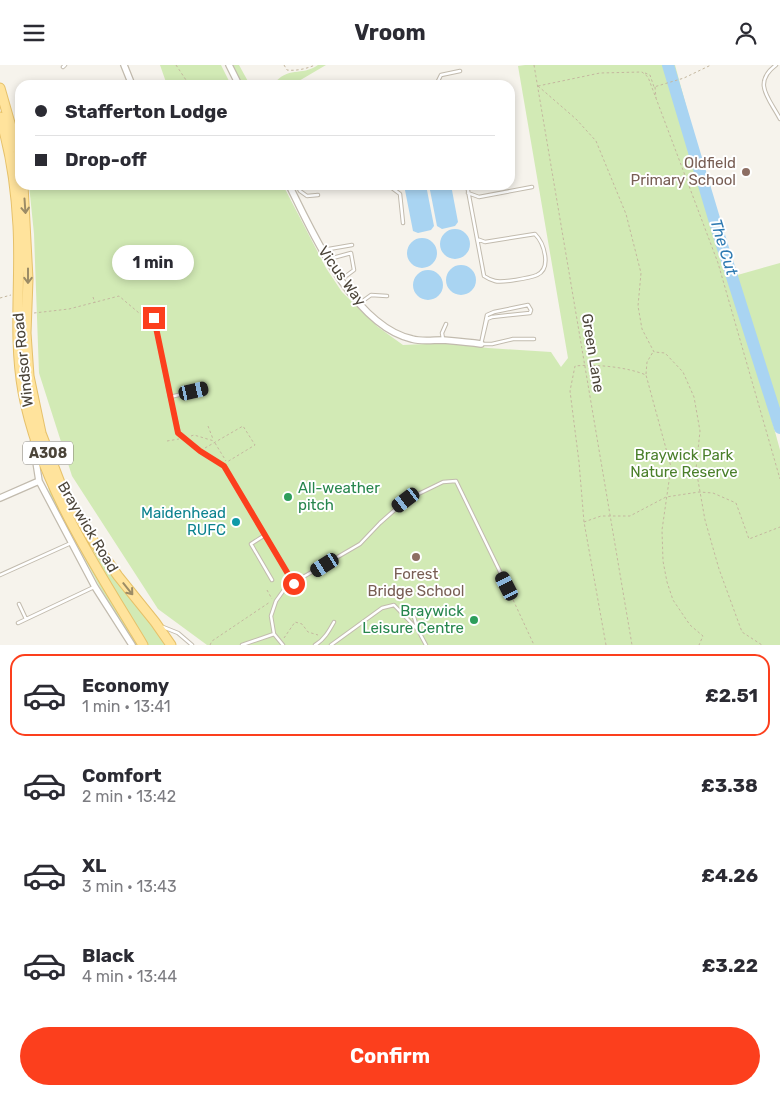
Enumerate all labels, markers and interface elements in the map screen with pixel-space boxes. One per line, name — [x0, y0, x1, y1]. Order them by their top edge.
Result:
icon: menu — [20, 19, 48, 47]
text: Vroom — [354, 19, 426, 46]
icon: person — [732, 19, 760, 47]
text: Stafferton Lodge — [65, 100, 228, 123]
text: Drop-off — [65, 148, 147, 171]
place label: Oldfield Primary School — [631, 154, 736, 189]
marker: Oldfield Primary School — [740, 166, 752, 178]
one-way arrow — [21, 198, 30, 214]
water label: The Cut — [706, 216, 742, 278]
street label: Vicus Way — [314, 242, 370, 310]
callout: 1 min — [113, 245, 195, 281]
text: 1 min — [133, 253, 173, 272]
one-way arrow — [23, 268, 32, 284]
route end — [143, 307, 165, 329]
street label: Windsor Road — [9, 312, 37, 408]
street label: Green Lane — [578, 312, 608, 394]
car — [177, 380, 210, 402]
road number: A308 — [23, 441, 73, 464]
park label: Braywick Park Nature Reserve — [630, 446, 738, 481]
street label: Braywick Road — [54, 478, 122, 576]
place label: All-weather pitch — [298, 479, 380, 514]
car — [389, 485, 422, 515]
marker: All-weather pitch — [282, 491, 294, 503]
place label: Maidenhead RUFC — [141, 504, 226, 539]
marker: Maidenhead RUFC — [230, 516, 242, 528]
car — [308, 551, 341, 579]
marker: Forest Bridge School — [410, 551, 422, 563]
place label: Forest Bridge School — [368, 565, 464, 600]
car — [493, 569, 520, 603]
route start — [283, 573, 305, 595]
one-way arrow — [122, 582, 133, 595]
place label: Braywick Leisure Centre — [362, 602, 464, 637]
marker: Braywick Leisure Centre — [468, 614, 480, 626]
icon: car — [22, 673, 67, 718]
text: Economy — [82, 674, 169, 697]
text: £2.51 — [705, 684, 758, 707]
text: 1 min · 13:41 — [82, 697, 171, 716]
icon: car — [22, 763, 67, 808]
text: Comfort — [82, 764, 162, 787]
text: £3.38 — [701, 774, 758, 797]
text: 2 min · 13:42 — [82, 787, 176, 806]
icon: car — [22, 853, 67, 898]
text: XL — [82, 854, 106, 877]
text: £4.26 — [701, 864, 758, 887]
text: 3 min · 13:43 — [82, 877, 177, 896]
icon: car — [22, 943, 67, 988]
text: Black — [82, 944, 134, 967]
text: £3.22 — [702, 954, 758, 977]
text: 4 min · 13:44 — [82, 967, 177, 986]
button: Confirm — [20, 1027, 760, 1085]

